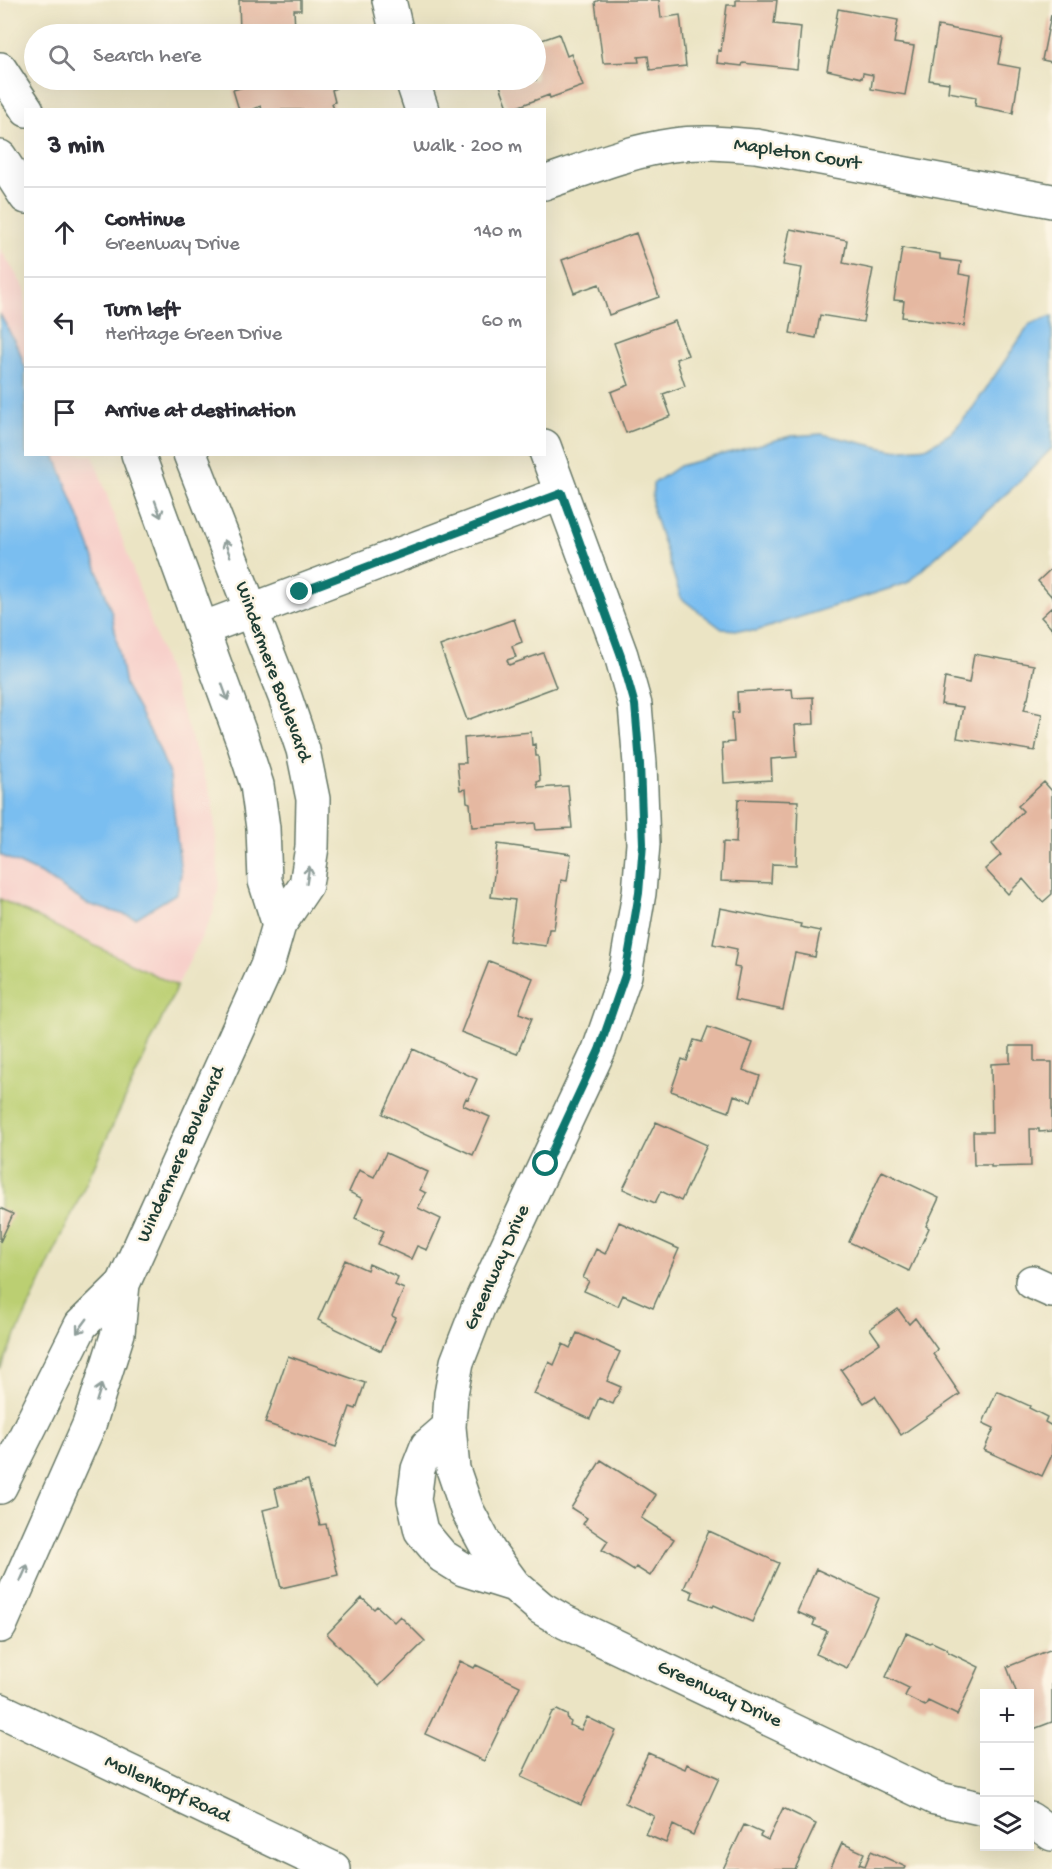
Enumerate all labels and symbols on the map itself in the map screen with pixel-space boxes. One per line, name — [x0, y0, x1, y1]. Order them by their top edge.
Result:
street label: Mapleton Court — [732, 134, 864, 177]
one-way arrow — [153, 500, 164, 518]
one-way arrow — [221, 539, 232, 558]
route end — [286, 578, 312, 604]
street label: Windermere Boulevard — [229, 579, 316, 767]
one-way arrow — [221, 683, 232, 701]
one-way arrow — [302, 865, 313, 885]
street label: Windermere Boulevard — [133, 1061, 232, 1246]
route start — [532, 1150, 558, 1176]
street label: Greenway Drive — [460, 1201, 536, 1334]
one-way arrow — [76, 1317, 88, 1333]
one-way arrow — [94, 1384, 105, 1403]
one-way arrow — [18, 1564, 30, 1582]
street label: Greenway Drive — [653, 1656, 785, 1734]
street label: Mollenkopf Road — [100, 1751, 236, 1830]

